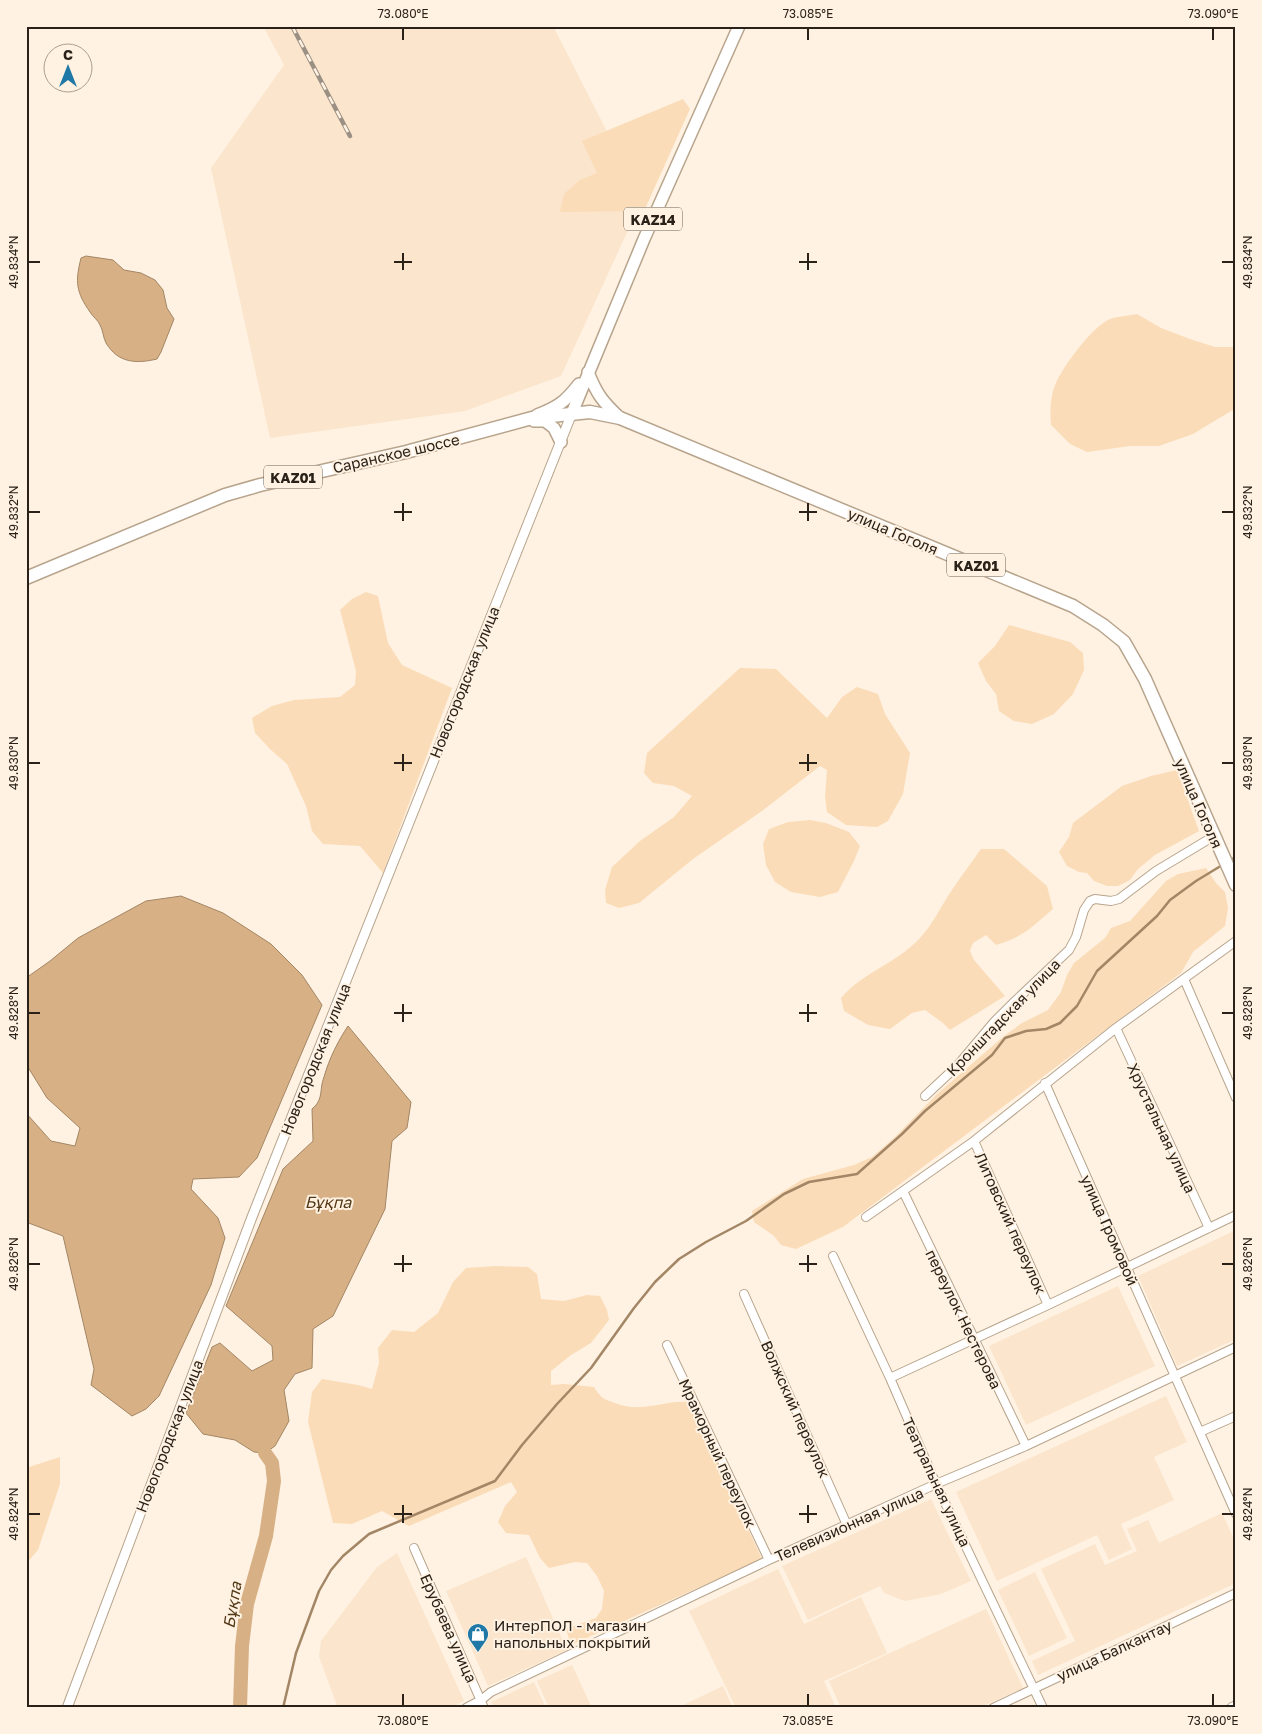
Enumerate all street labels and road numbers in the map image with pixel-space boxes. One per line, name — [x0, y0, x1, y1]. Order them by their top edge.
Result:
road number: KAZ14 — [624, 208, 682, 230]
street label: Саранское шоссе — [331, 430, 461, 476]
road number: KAZ01 — [264, 466, 322, 488]
street label: улица Гоголя — [845, 504, 941, 558]
road number: KАZ01 — [947, 554, 1005, 576]
street label: Новогородская улица — [425, 603, 503, 761]
street label: улица Гоголя — [1171, 755, 1227, 851]
street label: Кронштадская улица — [942, 955, 1064, 1079]
street label: Новогородская улица — [276, 980, 354, 1138]
street label: Хрустальная улица — [1124, 1060, 1200, 1196]
street label: Литовский переулок — [972, 1149, 1051, 1297]
street label: улица Громовой — [1078, 1172, 1142, 1288]
street label: переулок Нестерова — [922, 1246, 1006, 1392]
street label: Волжский переулок — [758, 1338, 834, 1481]
street label: Новогородская улица — [132, 1357, 206, 1515]
street label: Мраморный переулок — [676, 1376, 761, 1531]
street label: Театральная улица — [899, 1414, 975, 1550]
street label: Телевизионная улица — [772, 1483, 926, 1565]
street label: Ерубаева улица — [417, 1571, 481, 1685]
street label: улица Балкантау — [1054, 1615, 1175, 1684]

